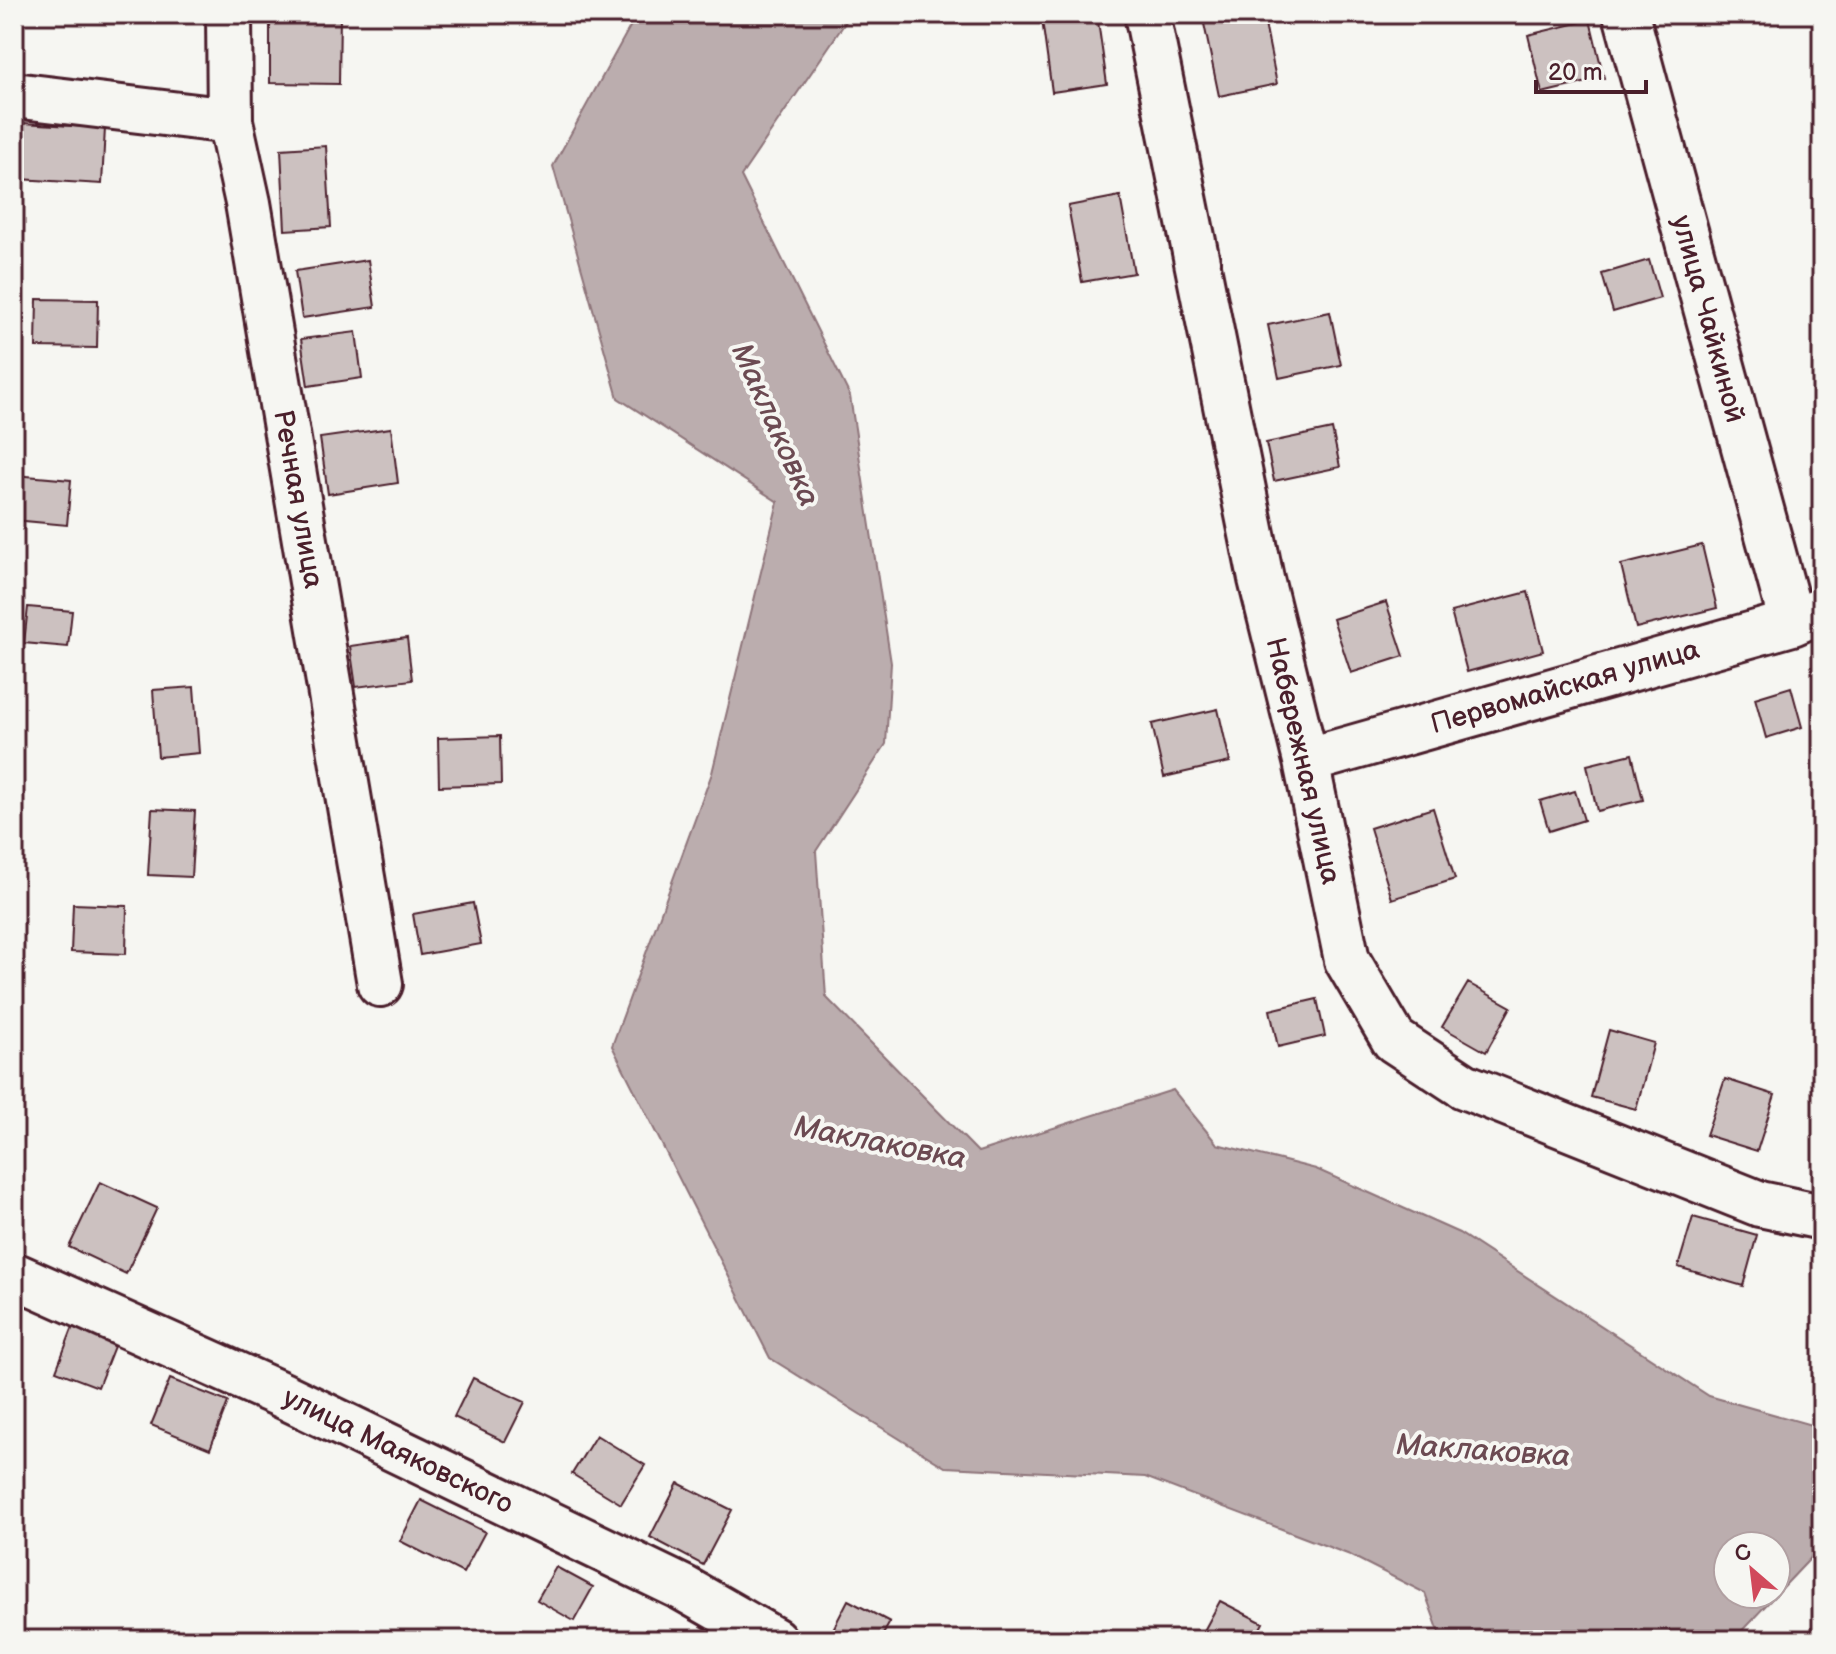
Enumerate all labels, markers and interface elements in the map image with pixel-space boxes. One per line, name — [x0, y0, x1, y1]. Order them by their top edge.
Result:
scale bar — [1536, 44, 1646, 94]
text: 20 m — [1548, 58, 1603, 87]
street label: улица Чайкиной — [1664, 212, 1752, 426]
water label: Маклаковка — [723, 338, 827, 512]
street label: Речная улица — [266, 407, 330, 591]
street label: Первомайская улица — [1427, 633, 1704, 741]
street label: Набережная улица — [1259, 634, 1348, 888]
water label: Маклаковка — [791, 1109, 969, 1177]
street label: улица Маяковского — [278, 1381, 518, 1521]
water label: Маклаковка — [1395, 1427, 1571, 1475]
north arrow — [1712, 1530, 1792, 1610]
text: С — [1730, 1538, 1756, 1569]

